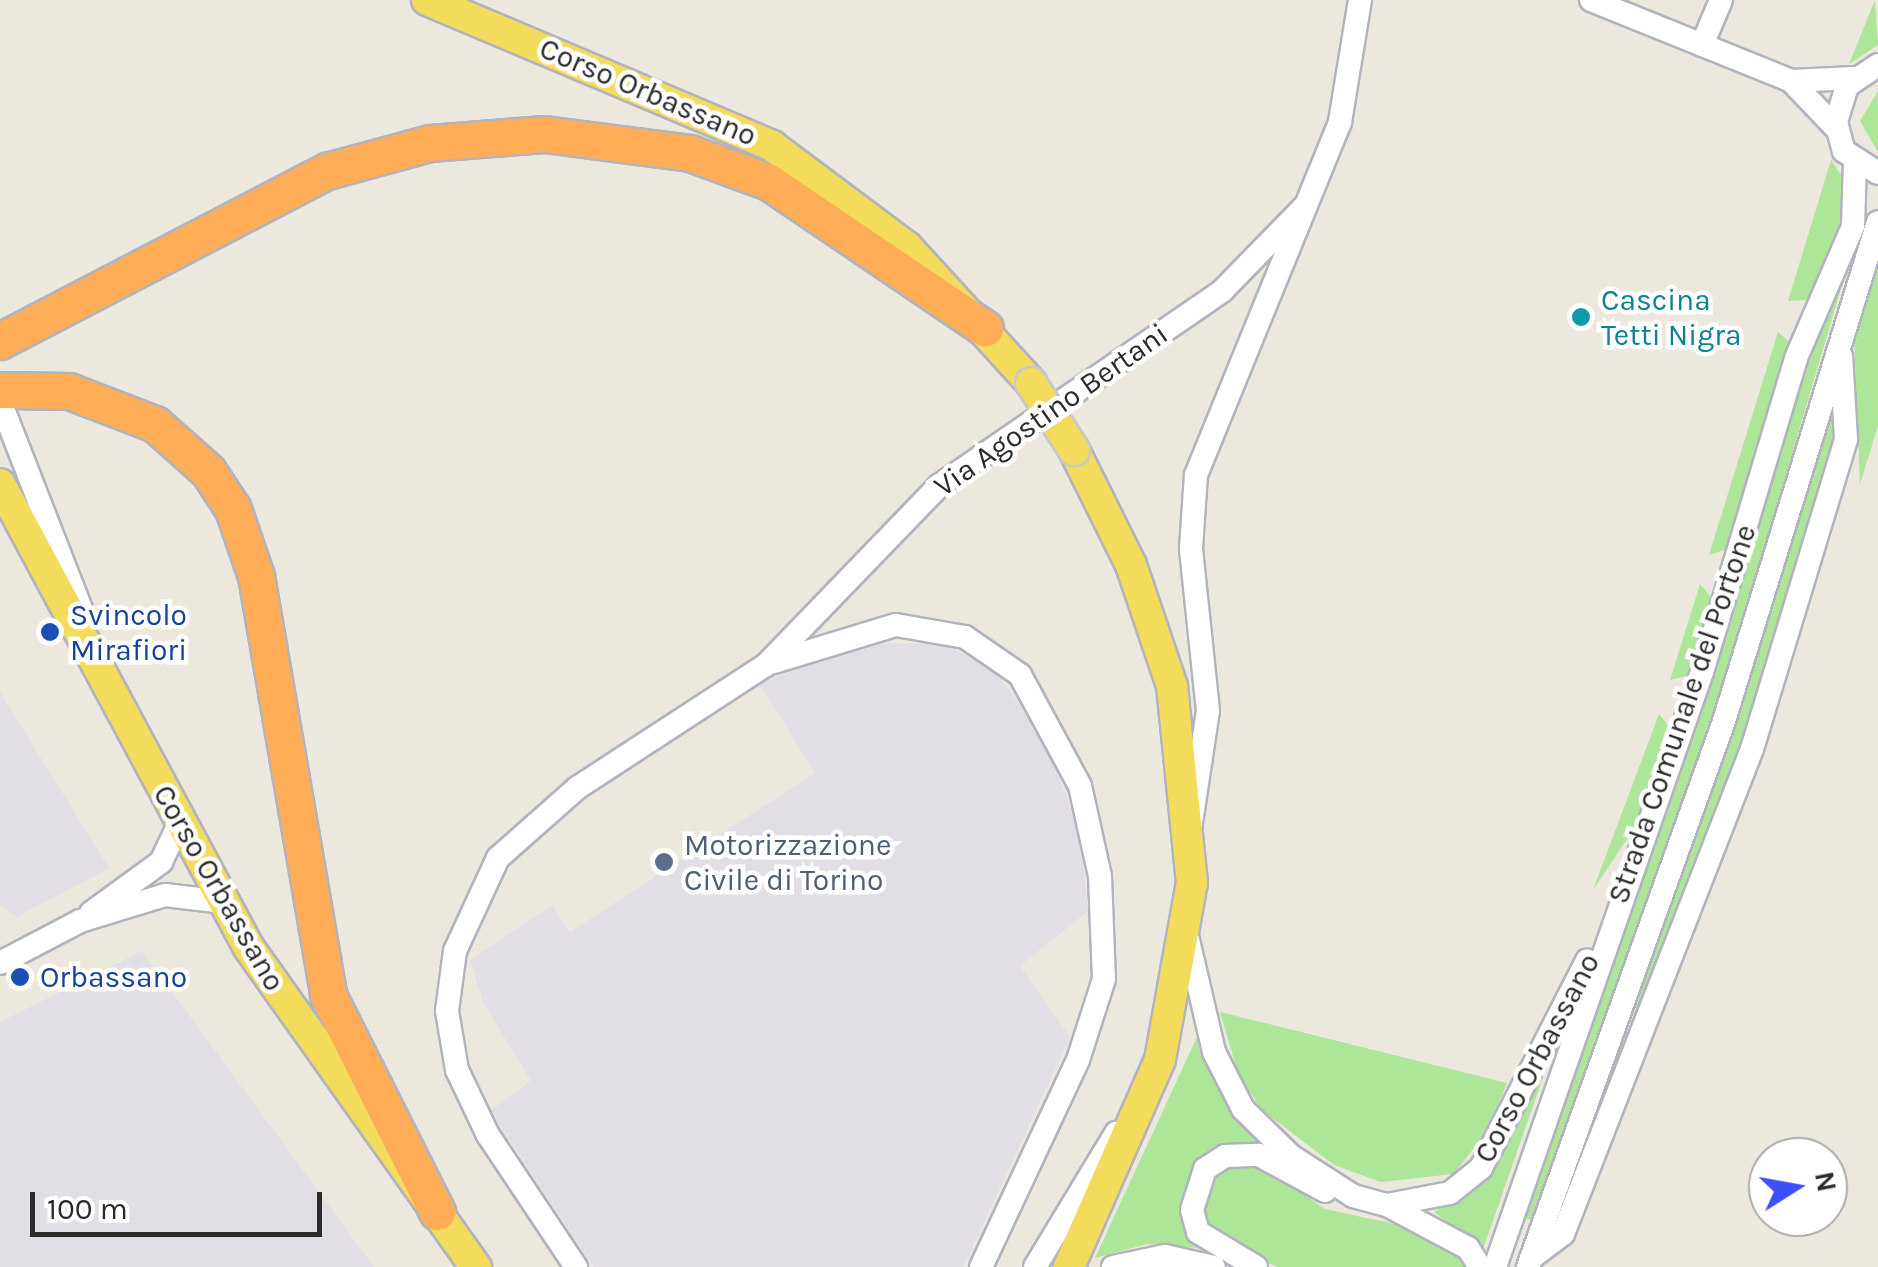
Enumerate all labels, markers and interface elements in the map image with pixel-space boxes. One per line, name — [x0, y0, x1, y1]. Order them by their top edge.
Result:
street label: Corso Orbassano — [534, 30, 762, 154]
place label: Cascina Tetti Nigra — [1601, 282, 1742, 352]
marker: Cascina Tetti Nigra — [1570, 306, 1592, 328]
street label: Via Agostino Bertani — [927, 316, 1175, 504]
street label: Strada Comunale del Portone — [1600, 520, 1764, 908]
place label: Svincolo Mirafiori — [70, 597, 187, 668]
marker: Svincolo Mirafiori — [39, 621, 61, 643]
street label: Corso Orbassano — [145, 779, 293, 997]
place label: Motorizzazione Civile di Torino — [684, 827, 891, 898]
marker: Motorizzazione Civile di Torino — [653, 851, 675, 873]
street label: Corso Orbassano — [1467, 947, 1607, 1169]
place label: Orbassano — [40, 959, 187, 995]
marker: Orbassano — [9, 966, 31, 988]
north arrow — [1748, 1137, 1848, 1237]
text: N — [1808, 1169, 1844, 1195]
scale bar — [35, 1172, 328, 1234]
text: 100 m — [47, 1191, 128, 1227]

